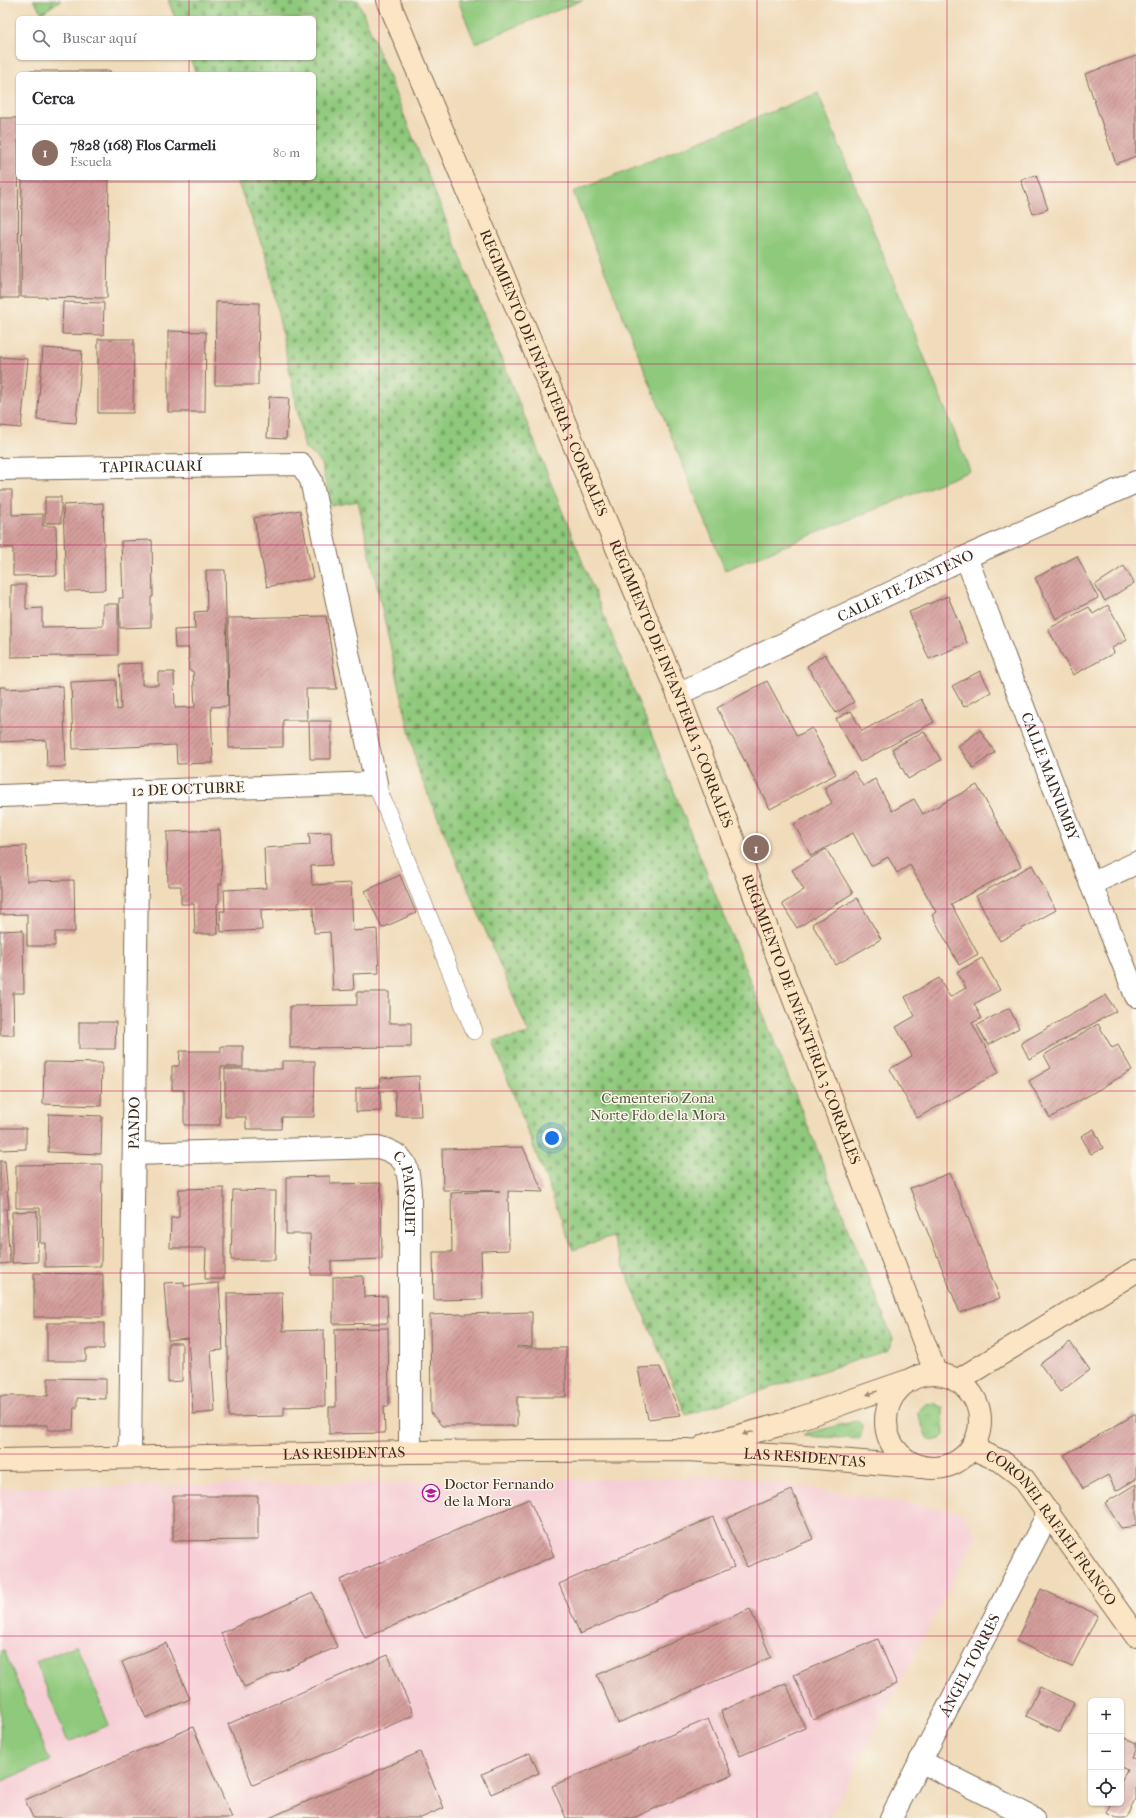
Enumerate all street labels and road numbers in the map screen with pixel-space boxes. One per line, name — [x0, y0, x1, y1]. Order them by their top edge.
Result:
street label: REGIMIENTO DE INFANTERIA 3 CORRALES — [476, 227, 612, 519]
street label: TAPIRACUARÍ — [99, 457, 204, 476]
street label: REGIMIENTO DE INFANTERIA 3 CORRALES — [605, 537, 737, 831]
street label: CALLE TE. ZENTENO — [835, 546, 977, 626]
street label: CALLE MAINUMBY — [1017, 710, 1083, 844]
street label: 12 DE OCTUBRE — [131, 778, 245, 800]
street label: REGIMIENTO DE INFANTERIA 3 CORRALES — [738, 871, 865, 1167]
street label: PANDO — [125, 1096, 143, 1150]
street label: C. PARQUET — [389, 1147, 419, 1237]
street label: LAS RESIDENTAS — [282, 1443, 406, 1463]
street label: LAS RESIDENTAS — [743, 1444, 867, 1471]
street label: CORONEL RAFAEL FRANCO — [983, 1446, 1120, 1609]
street label: ÁNGEL TORRES — [935, 1610, 1004, 1721]

